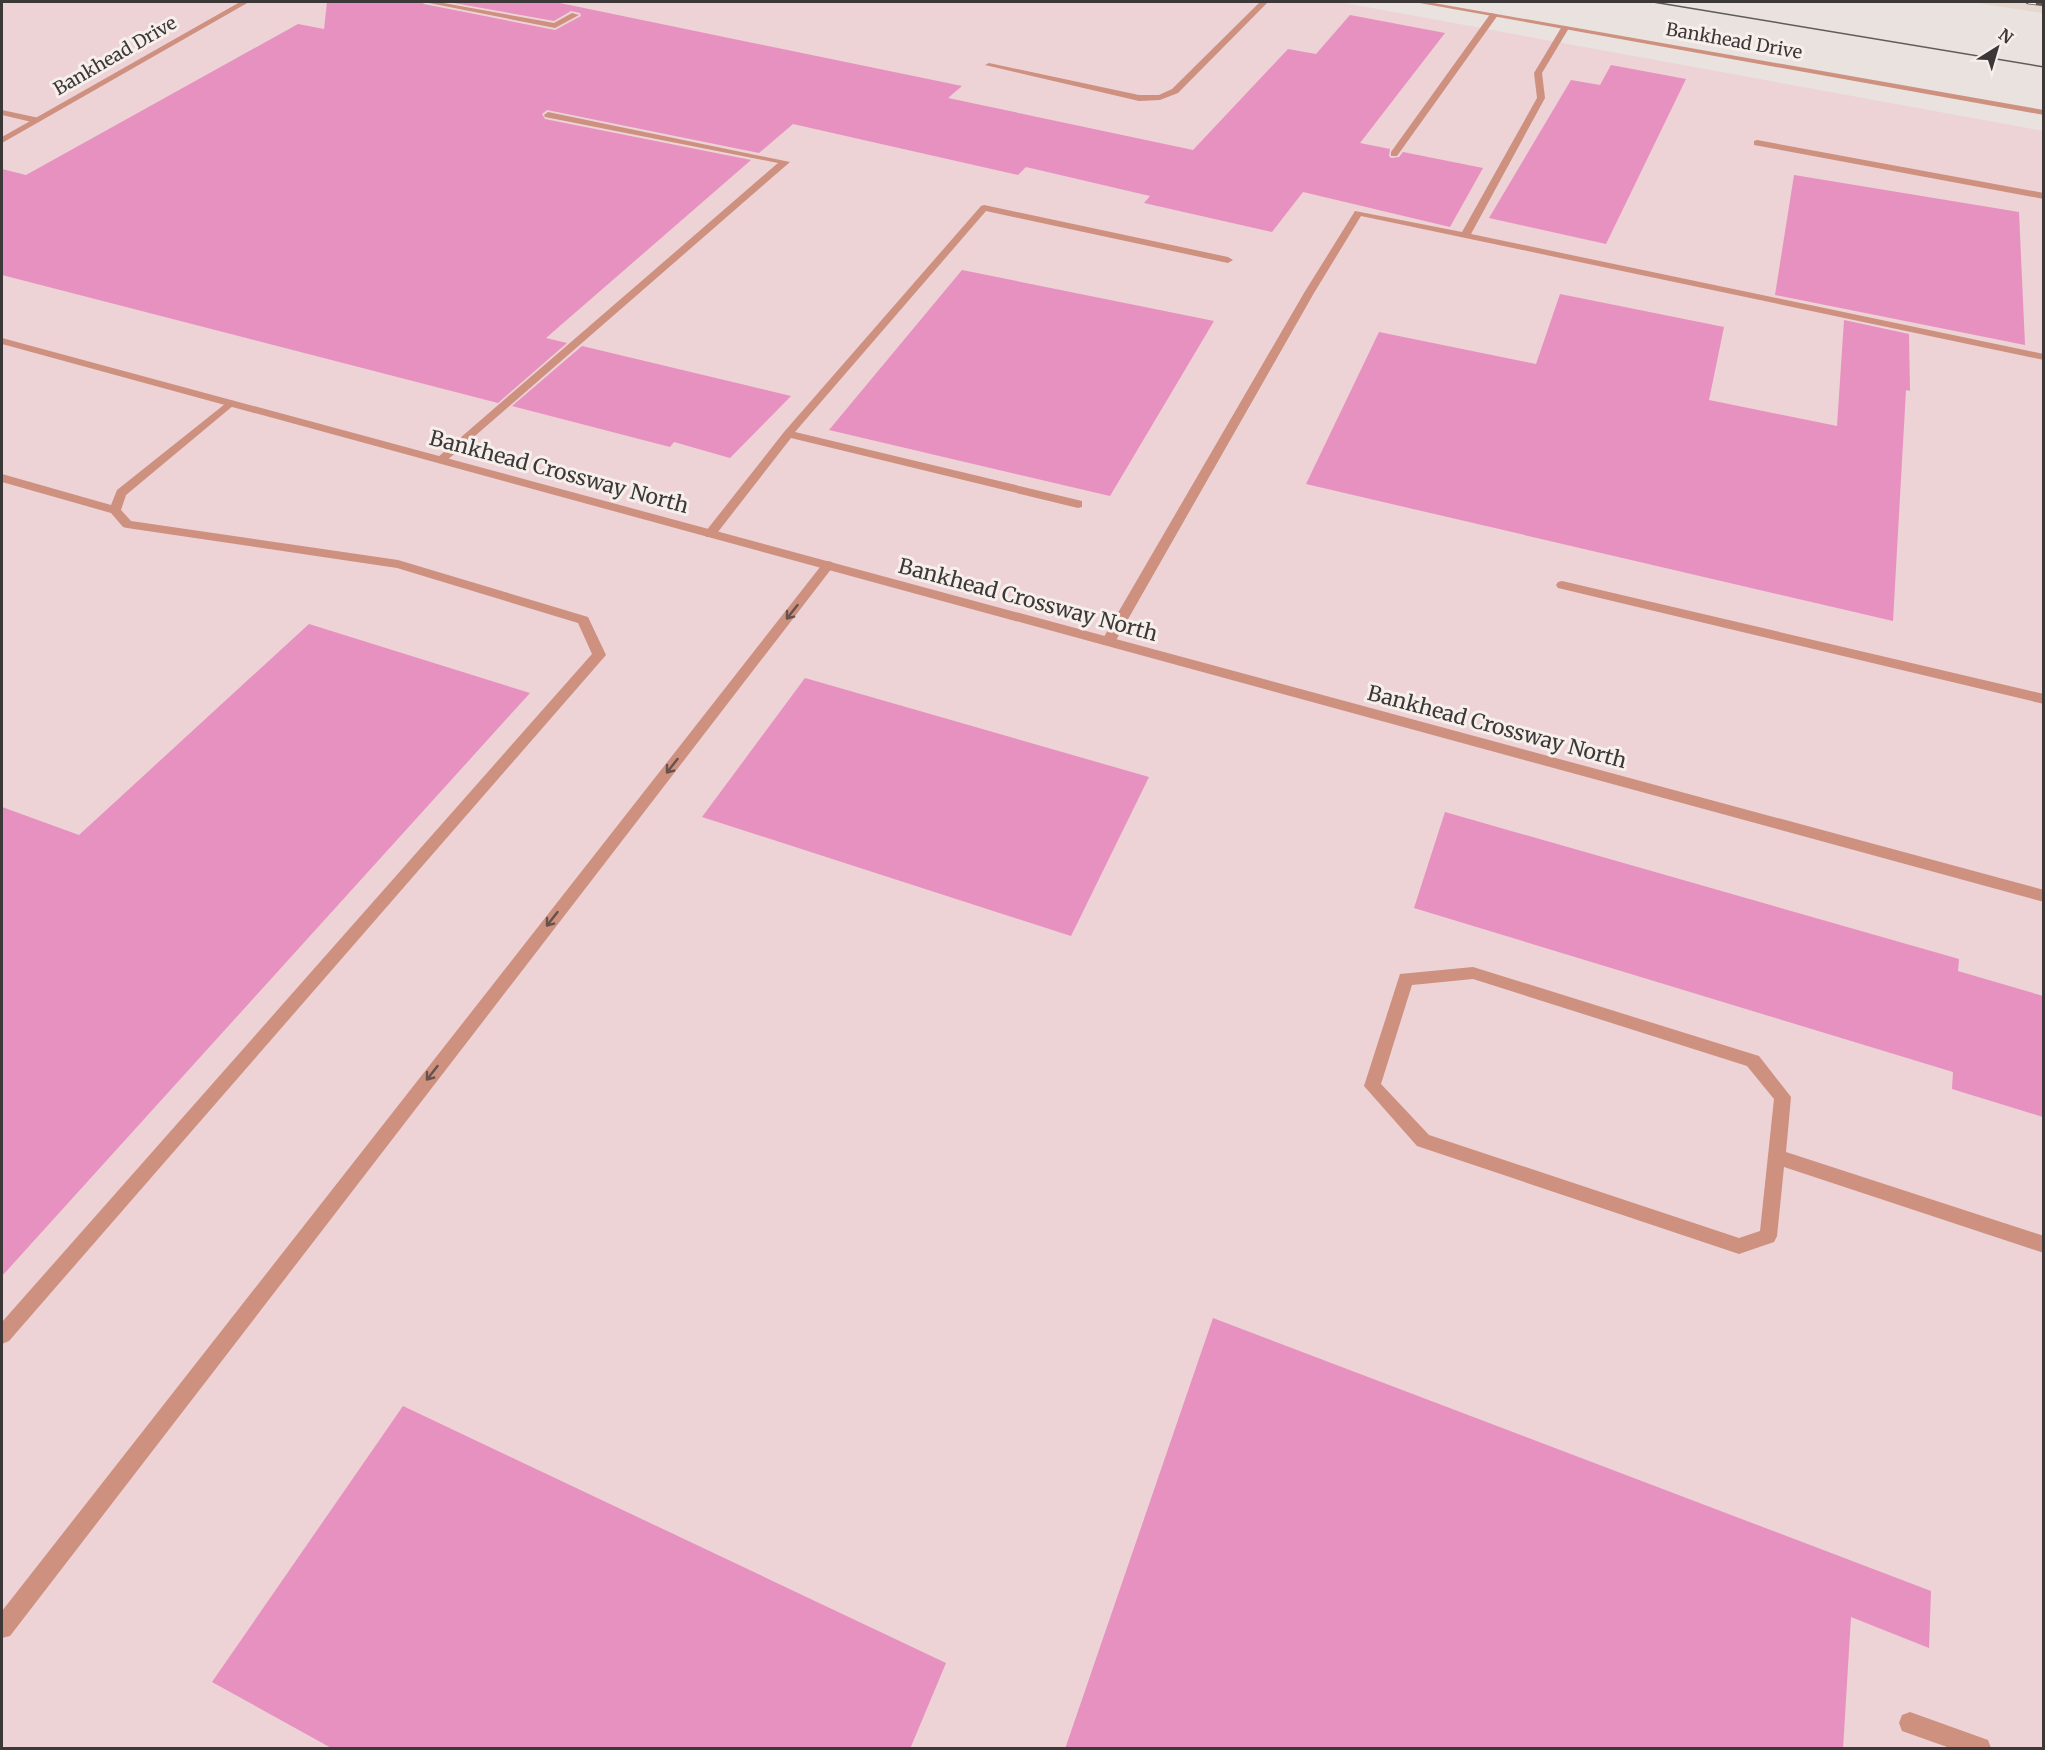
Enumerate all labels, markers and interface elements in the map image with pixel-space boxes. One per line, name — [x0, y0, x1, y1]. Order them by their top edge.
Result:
street label: Bankhead Drive — [49, 11, 180, 100]
street label: Bankhead Drive — [1664, 17, 1804, 64]
north arrow — [1967, 18, 2027, 78]
text: N — [1995, 24, 2017, 48]
street label: Bankhead Crossway North — [427, 424, 692, 519]
street label: Bankhead Crossway North — [896, 552, 1161, 647]
one-way arrow — [785, 603, 798, 619]
street label: Bankhead Crossway North — [1365, 679, 1630, 774]
one-way arrow — [666, 757, 678, 773]
one-way arrow — [546, 911, 559, 927]
one-way arrow — [426, 1065, 439, 1081]

